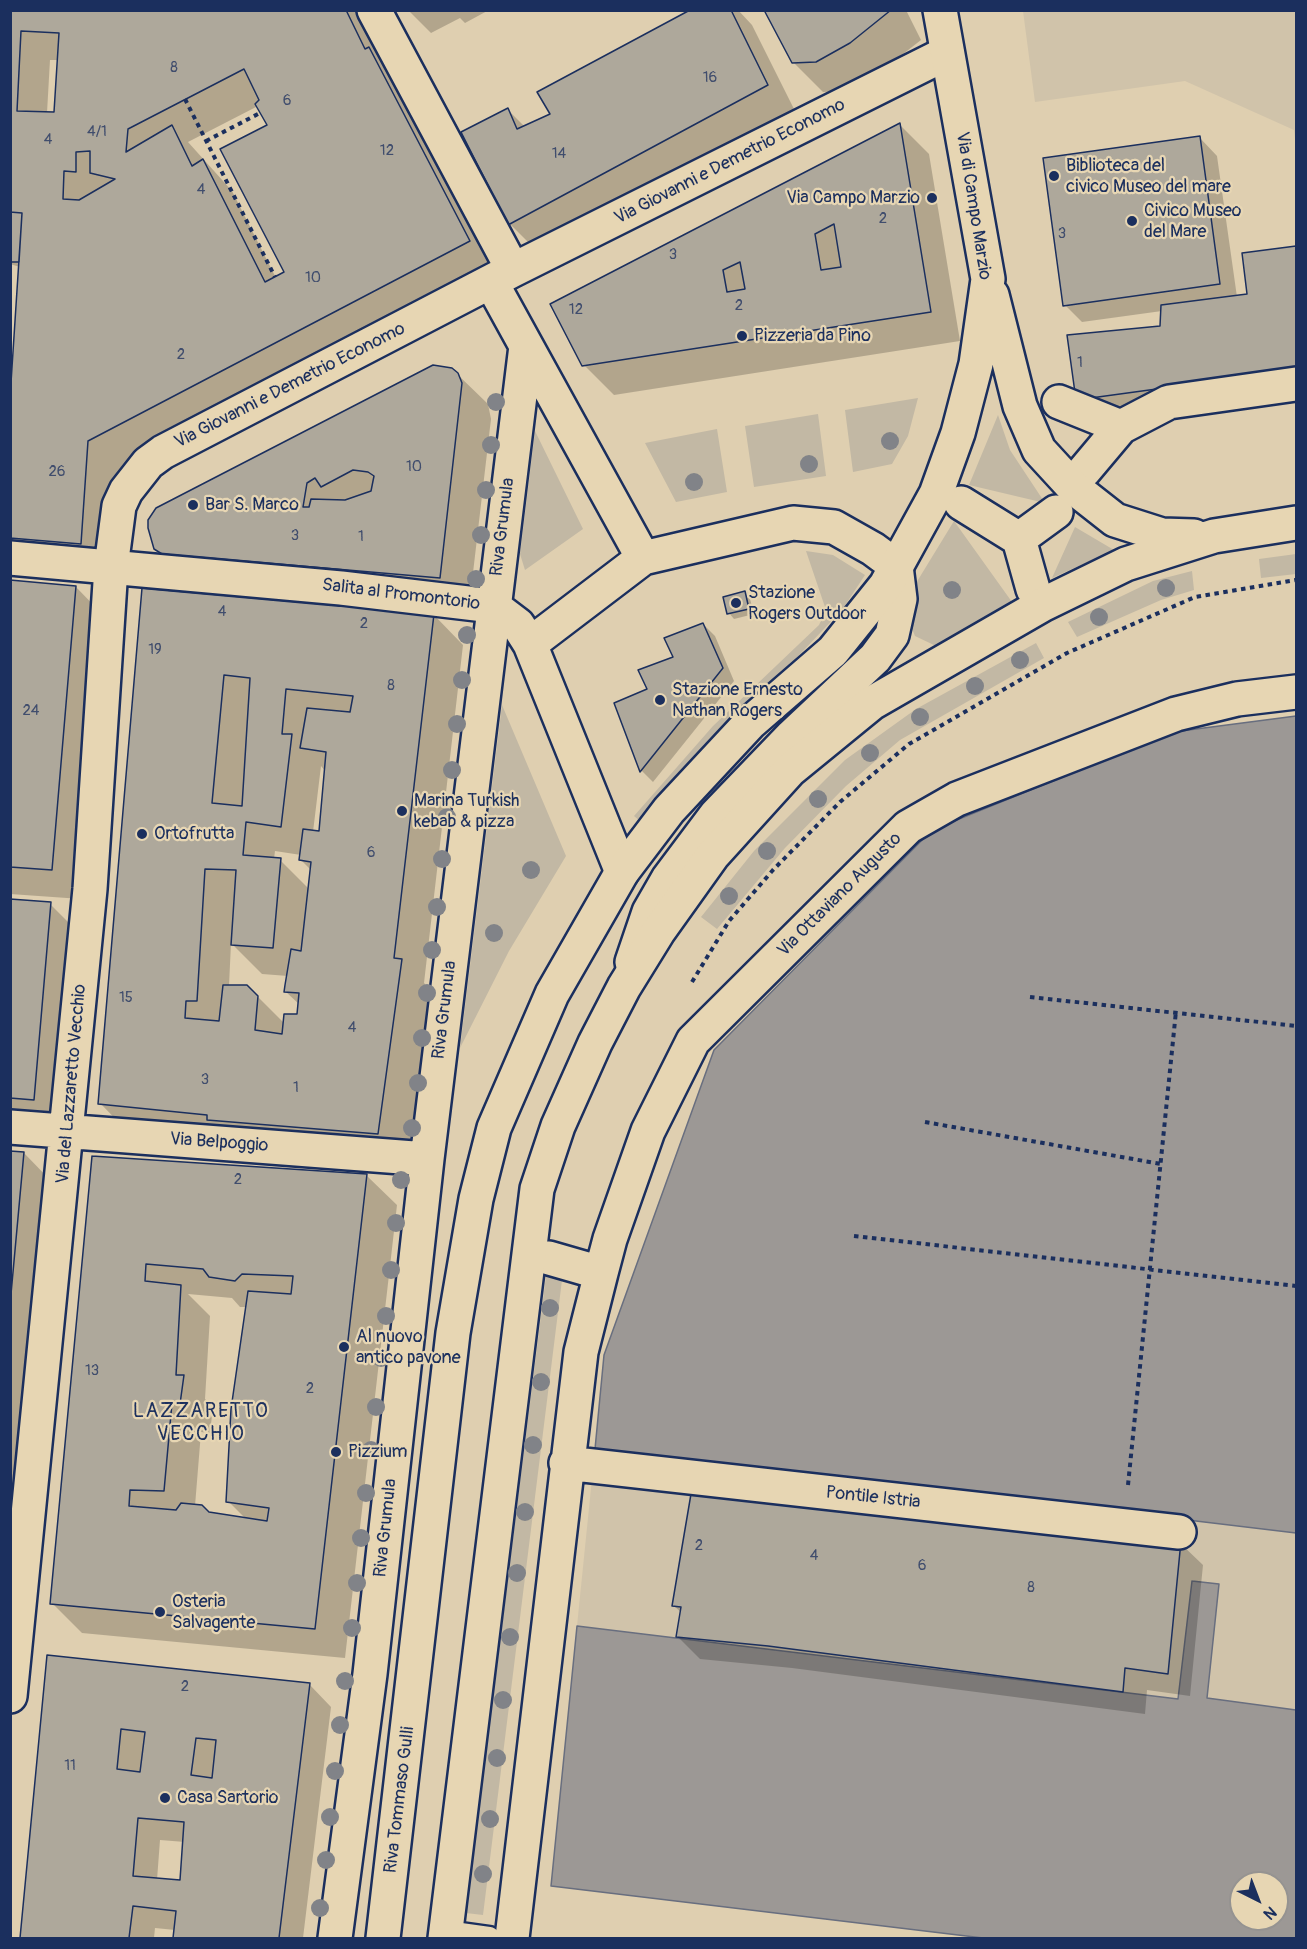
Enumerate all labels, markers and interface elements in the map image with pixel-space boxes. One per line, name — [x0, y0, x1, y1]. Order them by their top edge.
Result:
house number: 8 — [170, 59, 178, 77]
house number: 16 — [703, 69, 717, 87]
house number: 6 — [283, 92, 291, 110]
street label: Via Giovanni e Demetrio Economo — [611, 94, 849, 230]
house number: 4/1 — [87, 123, 107, 141]
street label: Via di Campo Marzio — [951, 130, 995, 282]
house number: 4 — [44, 131, 52, 149]
house number: 12 — [380, 142, 394, 160]
house number: 14 — [552, 145, 566, 163]
place label: Biblioteca del civico Museo del mare — [1066, 155, 1231, 198]
marker: Biblioteca del civico Museo del mare — [1047, 169, 1061, 183]
house number: 4 — [197, 181, 205, 199]
place label: Via Campo Marzio — [786, 187, 920, 209]
marker: Via Campo Marzio — [925, 191, 939, 205]
place label: Civico Museo del Mare — [1144, 200, 1241, 242]
house number: 2 — [879, 210, 887, 228]
marker: Civico Museo del Mare — [1125, 214, 1139, 228]
house number: 3 — [1058, 225, 1066, 243]
house number: 3 — [669, 246, 677, 264]
house number: 10 — [305, 269, 321, 287]
house number: 2 — [735, 297, 743, 315]
house number: 12 — [569, 301, 583, 319]
street label: Via Giovanni e Demetrio Economo — [171, 318, 409, 454]
place label: Pizzeria da Pino — [754, 325, 871, 347]
marker: Pizzeria da Pino — [735, 329, 749, 343]
house number: 2 — [177, 346, 185, 364]
house number: 1 — [1077, 354, 1083, 372]
house number: 10 — [406, 458, 422, 476]
house number: 26 — [48, 463, 66, 481]
street label: Riva Grumula — [486, 476, 520, 578]
place label: Bar S. Marco — [205, 494, 299, 516]
marker: Bar S. Marco — [186, 498, 200, 512]
house number: 3 — [291, 527, 299, 545]
house number: 1 — [358, 528, 364, 546]
street label: Salita al Promontorio — [321, 575, 481, 615]
place label: Stazione Rogers Outdoor — [748, 582, 866, 624]
marker: Stazione Rogers Outdoor — [729, 596, 743, 610]
house number: 4 — [218, 603, 226, 621]
house number: 2 — [360, 615, 368, 633]
house number: 19 — [148, 641, 162, 659]
house number: 8 — [387, 677, 395, 695]
place label: Stazione Ernesto Nathan Rogers — [672, 679, 803, 722]
marker: Stazione Ernesto Nathan Rogers — [653, 693, 667, 707]
house number: 24 — [22, 702, 40, 720]
place label: Marina Turkish kebab & pizza — [414, 790, 519, 832]
marker: Marina Turkish kebab & pizza — [395, 804, 409, 818]
place label: Ortofrutta — [154, 823, 234, 845]
marker: Ortofrutta — [135, 827, 149, 841]
street label: Via Ottaviano Augusto — [773, 828, 907, 962]
house number: 6 — [367, 844, 375, 862]
street label: Riva Grumula — [428, 959, 462, 1061]
street label: Via del Lazzaretto Vecchio — [53, 983, 91, 1185]
house number: 15 — [119, 989, 133, 1007]
house number: 4 — [348, 1019, 356, 1037]
house number: 3 — [201, 1071, 209, 1089]
house number: 1 — [293, 1079, 299, 1097]
street label: Via Belpoggio — [169, 1129, 269, 1157]
house number: 2 — [234, 1171, 242, 1189]
place label: Al nuovo antico pavone — [356, 1326, 461, 1368]
marker: Al nuovo antico pavone — [337, 1340, 351, 1354]
house number: 13 — [85, 1362, 99, 1380]
house number: 2 — [306, 1380, 314, 1398]
district label: LAZZARETTO VECCHIO — [133, 1400, 269, 1447]
place label: Pizzium — [348, 1441, 408, 1463]
marker: Pizzium — [329, 1445, 343, 1459]
street label: Riva Grumula — [370, 1478, 402, 1578]
street label: Pontile Istria — [824, 1482, 922, 1514]
house number: 2 — [695, 1537, 703, 1555]
house number: 4 — [810, 1547, 818, 1565]
house number: 6 — [918, 1557, 926, 1575]
house number: 8 — [1027, 1579, 1035, 1597]
place label: Osteria Salvagente — [172, 1591, 255, 1634]
marker: Osteria Salvagente — [153, 1605, 167, 1619]
house number: 2 — [181, 1678, 189, 1696]
street label: Riva Tommaso Gulli — [380, 1725, 420, 1875]
house number: 11 — [64, 1757, 76, 1775]
place label: Casa Sartorio — [177, 1787, 278, 1809]
marker: Casa Sartorio — [158, 1791, 172, 1805]
north arrow — [1229, 1871, 1289, 1931]
text: N — [1259, 1902, 1280, 1924]

